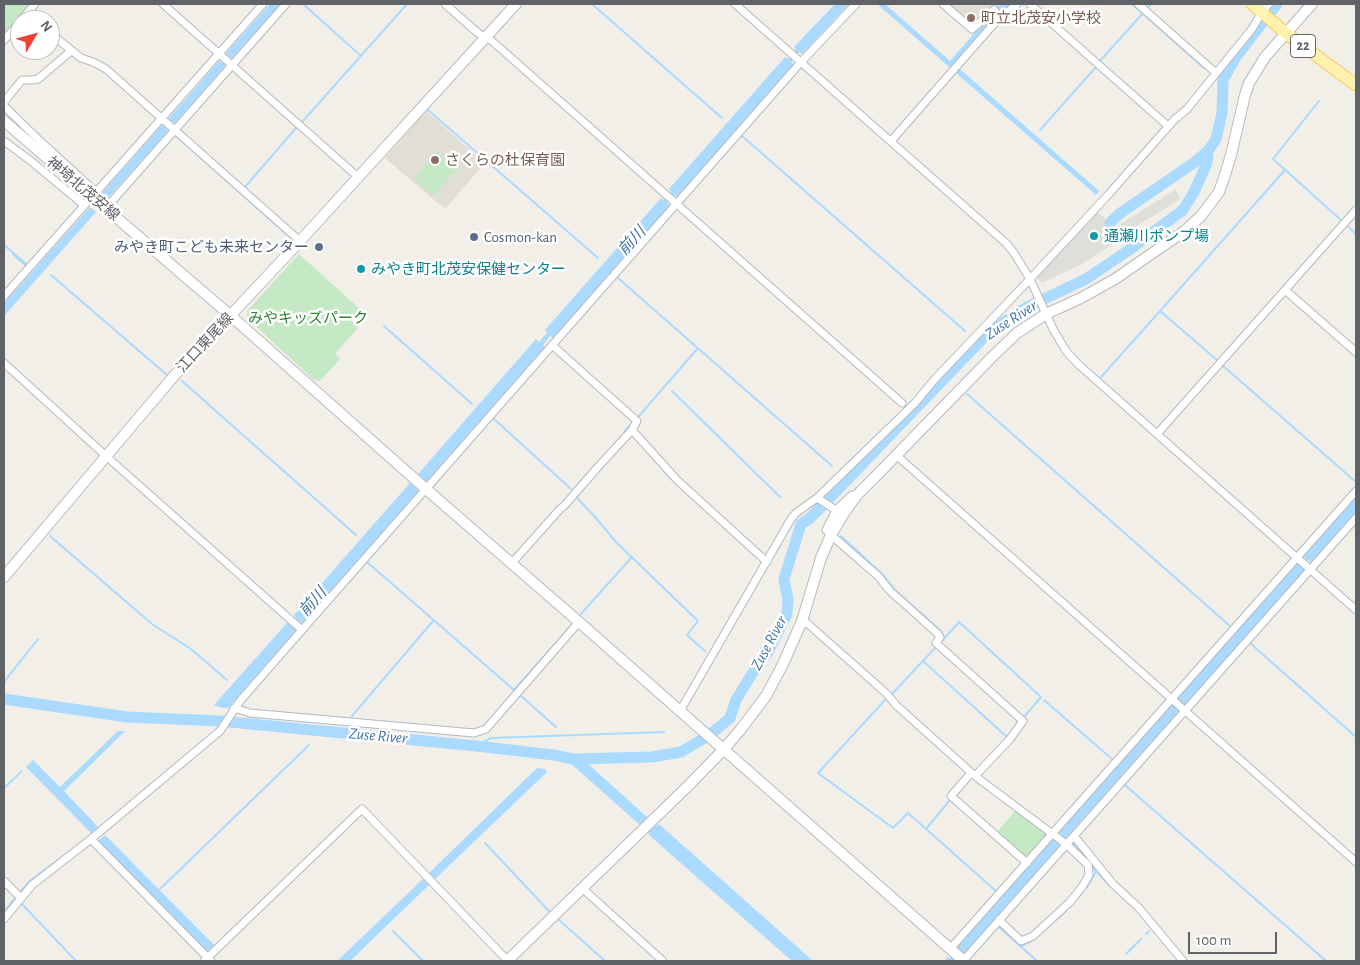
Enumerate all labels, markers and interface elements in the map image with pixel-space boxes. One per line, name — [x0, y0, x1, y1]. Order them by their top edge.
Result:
place label: 町立北茂安小学校 — [981, 9, 1101, 27]
north arrow — [10, 10, 60, 60]
marker: 町立北茂安小学校 — [965, 12, 977, 24]
text: N — [38, 18, 55, 35]
road number: 22 — [1290, 34, 1316, 58]
place label: さくらの杜保育園 — [445, 151, 565, 169]
street label: 神埼北茂安線 — [43, 153, 123, 225]
marker: さくらの杜保育園 — [429, 154, 441, 166]
water label: 前川 — [614, 223, 650, 259]
place label: 通瀬川ポンプ場 — [1104, 227, 1209, 245]
place label: Cosmon-kan — [484, 228, 557, 246]
marker: 通瀬川ポンプ場 — [1088, 230, 1100, 242]
marker: Cosmon-kan — [468, 231, 480, 243]
place label: みやき町こども未来センター — [114, 238, 309, 256]
marker: みやき町こども未来センター — [313, 241, 325, 253]
place label: みやき町北茂安保健センター — [371, 260, 566, 278]
marker: みやき町北茂安保健センター — [355, 263, 367, 275]
water label: Zuse River — [981, 296, 1041, 344]
street label: 江口東尾線 — [173, 309, 237, 377]
park label: みやキッズパーク — [248, 309, 368, 327]
water label: 前川 — [295, 584, 331, 620]
water label: Zuse River — [747, 613, 791, 673]
water label: Zuse River — [348, 724, 408, 748]
scale bar — [1190, 922, 1279, 954]
text: 100 m — [1196, 933, 1231, 948]

